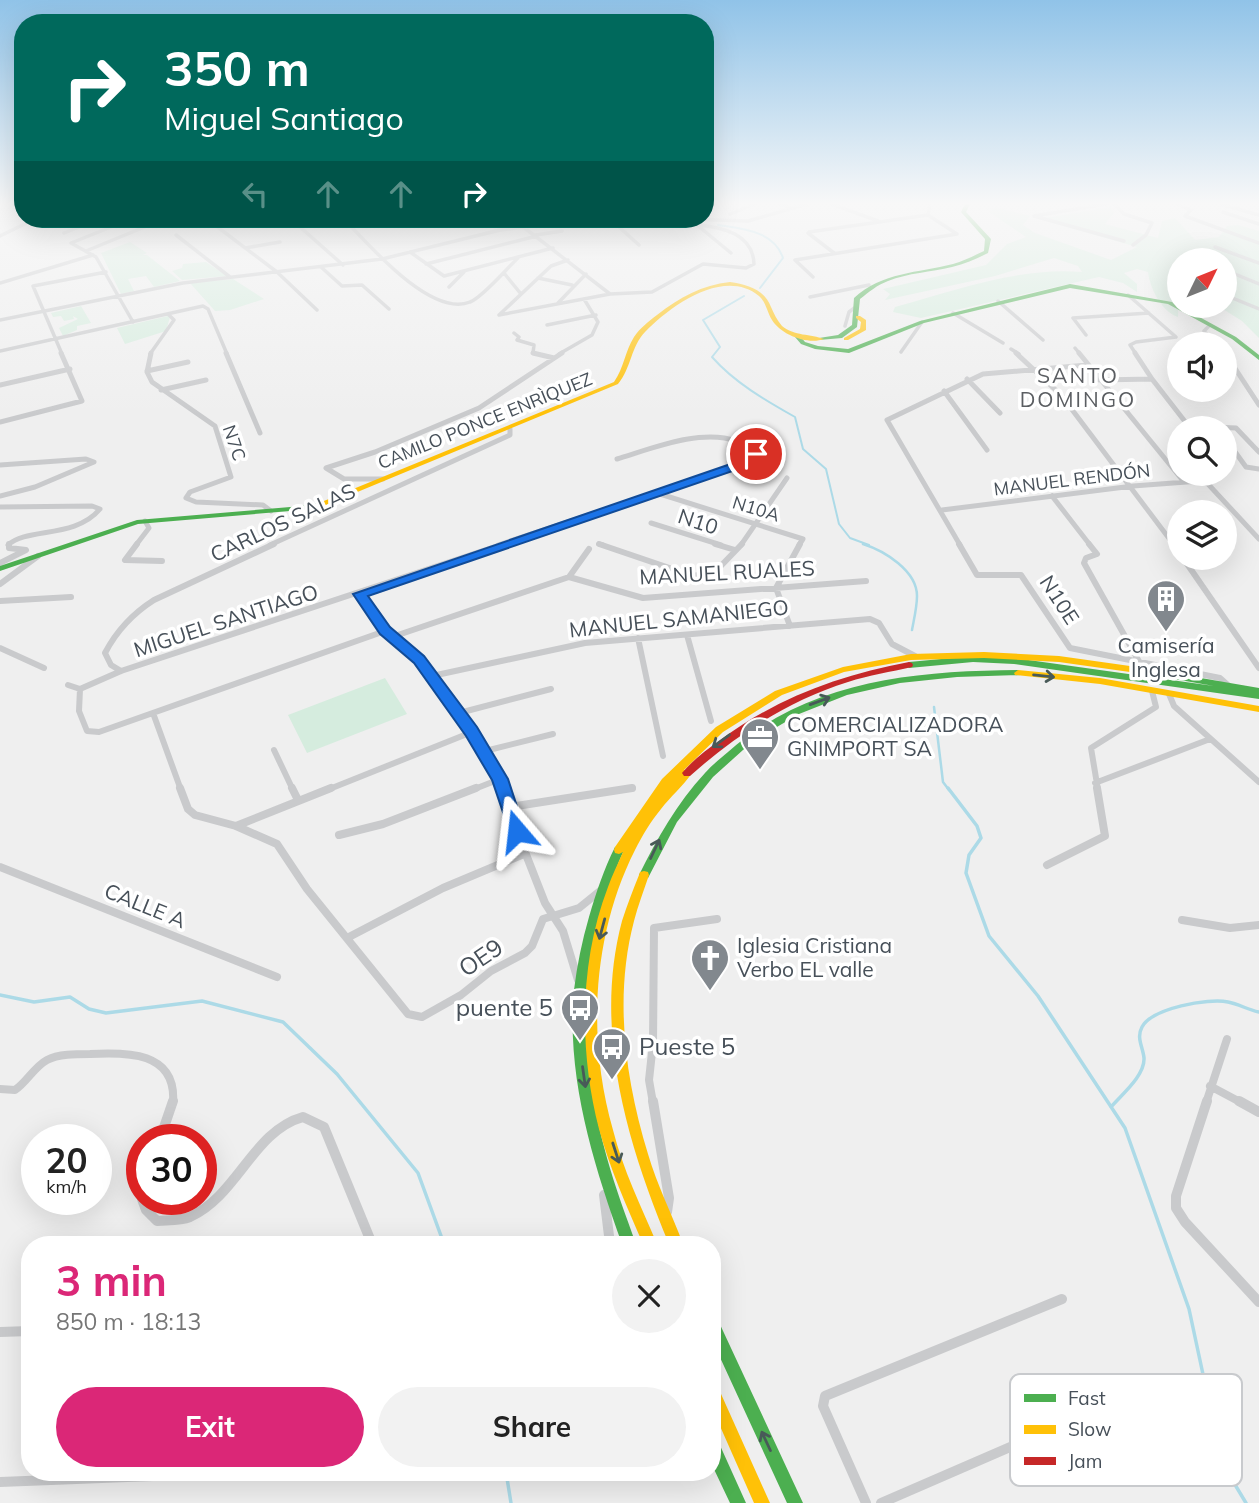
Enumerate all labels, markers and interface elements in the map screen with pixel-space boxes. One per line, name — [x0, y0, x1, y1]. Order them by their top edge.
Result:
text: 350 m — [164, 37, 310, 98]
icon: right — [49, 42, 140, 133]
text: Miguel Santiago — [164, 98, 404, 138]
icon: left — [236, 175, 274, 213]
icon: ahead — [309, 175, 347, 213]
icon: ahead — [382, 175, 420, 213]
icon: right — [455, 175, 493, 213]
north arrow — [1167, 248, 1237, 318]
map controls — [1167, 248, 1237, 570]
button: sound — [1167, 332, 1237, 402]
district label: SANTO DOMINGO — [1020, 362, 1136, 412]
street label: CAMILO PONCE ENRÌQUEZ — [374, 367, 596, 474]
button: search — [1167, 416, 1237, 486]
street label: N7C — [218, 422, 251, 464]
pin — [726, 424, 786, 484]
icon: arrive — [737, 435, 775, 473]
street label: MANUEL RENDÓN — [992, 458, 1152, 501]
street label: CARLOS SALAS — [206, 477, 359, 567]
street label: N10A — [730, 490, 783, 527]
button: layers — [1167, 500, 1237, 570]
street label: N10 — [675, 502, 722, 540]
street label: MANUEL RUALES — [639, 554, 815, 590]
street label: N10E — [1034, 570, 1085, 629]
street label: MIGUEL SANTIAGO — [130, 578, 321, 662]
building icon: Camisería Inglesa — [1145, 578, 1187, 633]
street label: MANUEL SAMANIEGO — [568, 594, 790, 642]
place label: Camisería Inglesa — [1117, 632, 1215, 682]
one-way arrow — [1032, 669, 1055, 682]
one-way arrow — [809, 693, 831, 706]
place label: COMERCIALIZADORA GNIMPORT SA — [787, 711, 1004, 761]
office icon: COMERCIALIZADORA GNIMPORT SA — [739, 716, 781, 771]
one-way arrow — [712, 734, 731, 748]
position arrow — [480, 794, 554, 868]
one-way arrow — [649, 839, 662, 860]
street label: CALLE A — [101, 877, 190, 933]
one-way arrow — [595, 917, 608, 940]
street label: OE9 — [453, 932, 508, 983]
place label: Iglesia Cristiana Verbo EL valle — [737, 932, 892, 982]
church icon: Iglesia Cristiana Verbo EL valle — [689, 937, 731, 992]
bus stop icon: puente 5 — [559, 987, 601, 1042]
place label: puente 5 — [456, 992, 553, 1022]
bus stop icon: Pueste 5 — [591, 1026, 633, 1081]
place label: Pueste 5 — [639, 1031, 735, 1061]
one-way arrow — [578, 1065, 591, 1088]
speed limit sign: 30 — [126, 1124, 217, 1215]
text: 20 — [45, 1138, 88, 1182]
one-way arrow — [610, 1142, 623, 1164]
text: km/h — [46, 1175, 87, 1198]
text: 3 min — [56, 1254, 167, 1307]
button: close — [612, 1259, 686, 1333]
text: 850 m · 18:13 — [56, 1307, 201, 1336]
legend — [1010, 1374, 1242, 1486]
text: Fast — [1068, 1386, 1106, 1410]
button: Exit — [56, 1387, 364, 1467]
button: Share — [378, 1387, 686, 1467]
text: Slow — [1068, 1417, 1112, 1441]
one-way arrow — [759, 1431, 772, 1452]
text: Jam — [1068, 1449, 1102, 1473]

